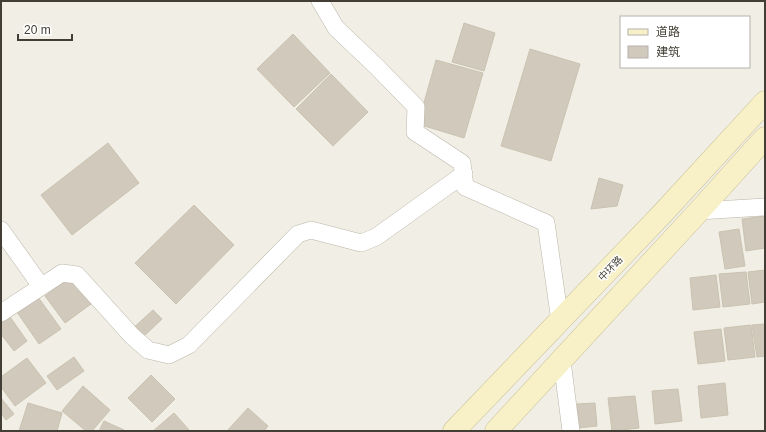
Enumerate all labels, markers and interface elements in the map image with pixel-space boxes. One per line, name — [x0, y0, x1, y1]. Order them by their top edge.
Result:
scale bar — [18, 16, 72, 42]
legend — [620, 16, 750, 68]
text: 20 m — [24, 23, 51, 37]
text: 道路 — [656, 25, 680, 39]
text: 建筑 — [656, 45, 680, 59]
street label: 中环路 — [596, 254, 625, 283]

